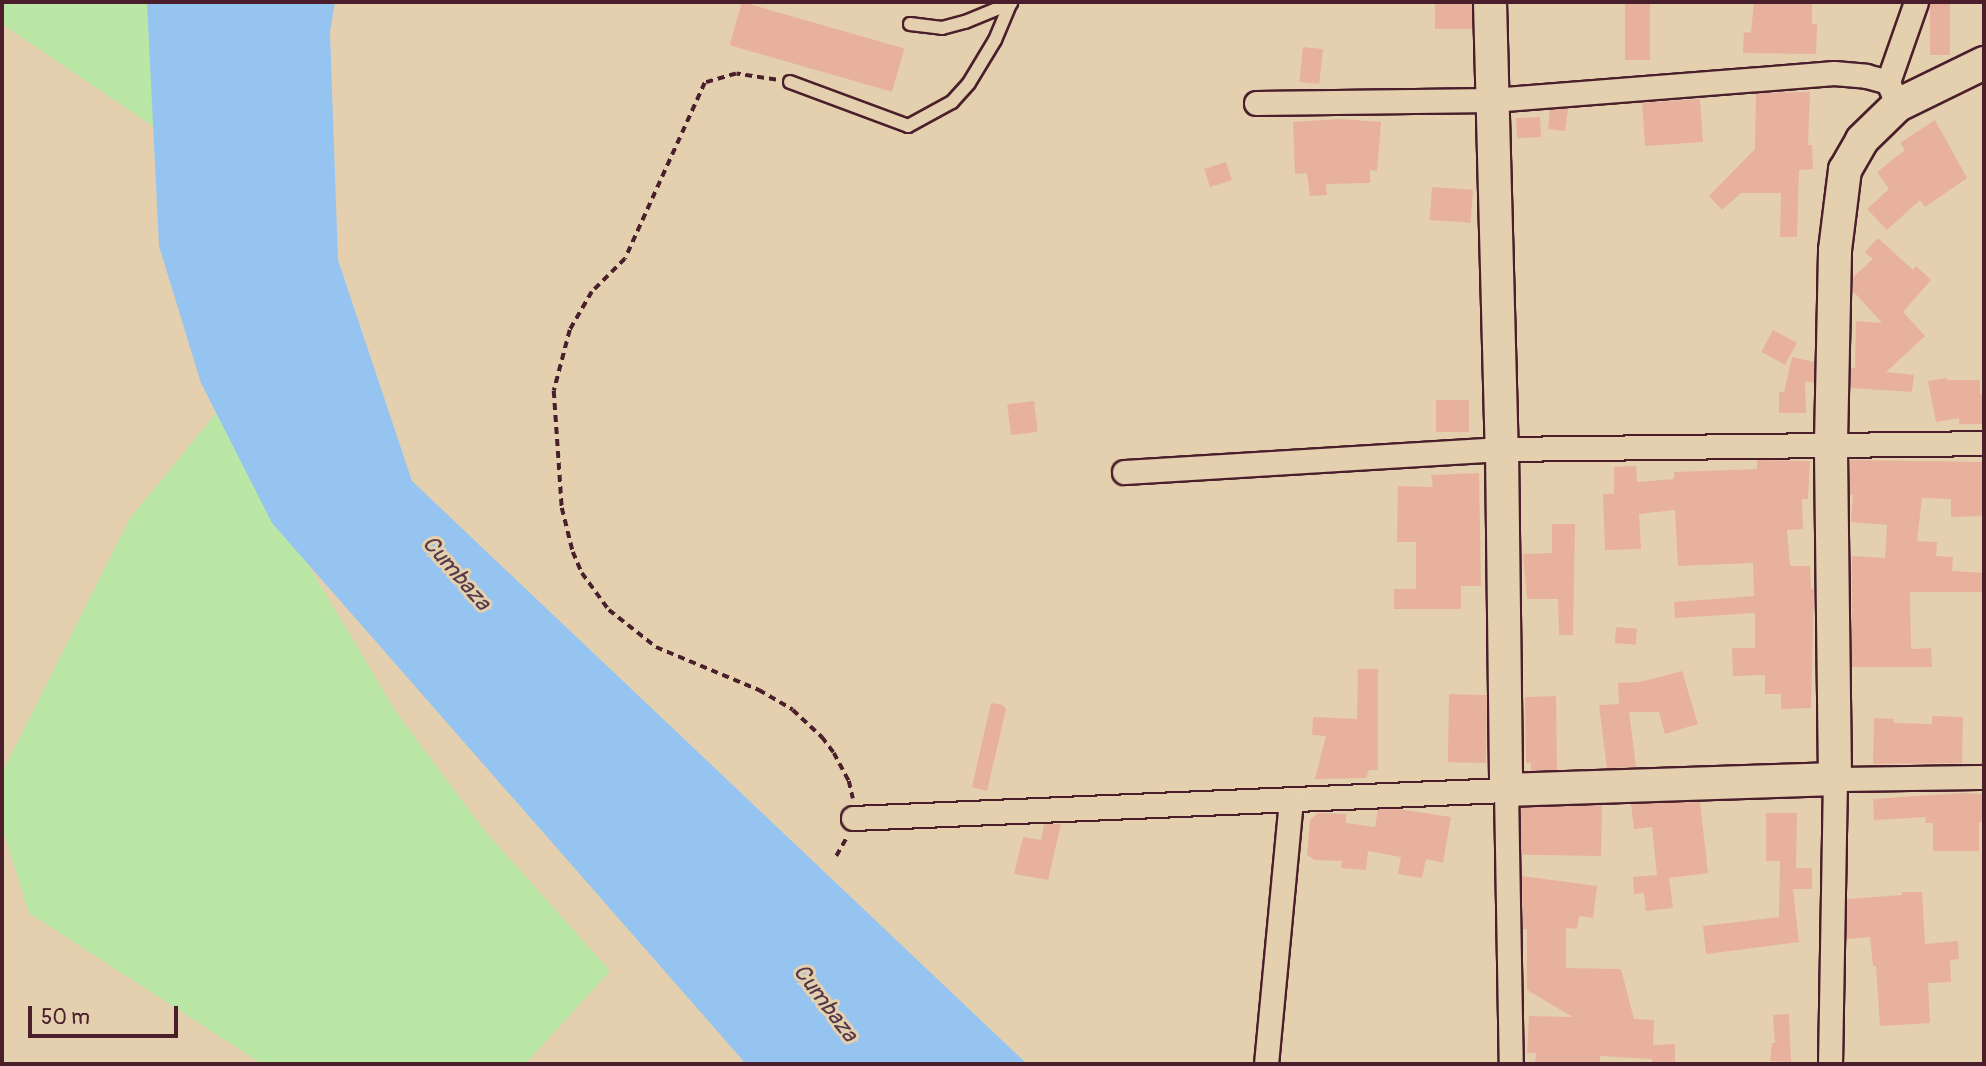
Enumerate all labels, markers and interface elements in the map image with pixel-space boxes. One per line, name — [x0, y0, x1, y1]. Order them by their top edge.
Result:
water label: Cumbaza — [416, 530, 496, 616]
water label: Cumbaza — [787, 959, 863, 1047]
scale bar — [32, 992, 182, 1036]
text: 50 m — [41, 1004, 90, 1031]

